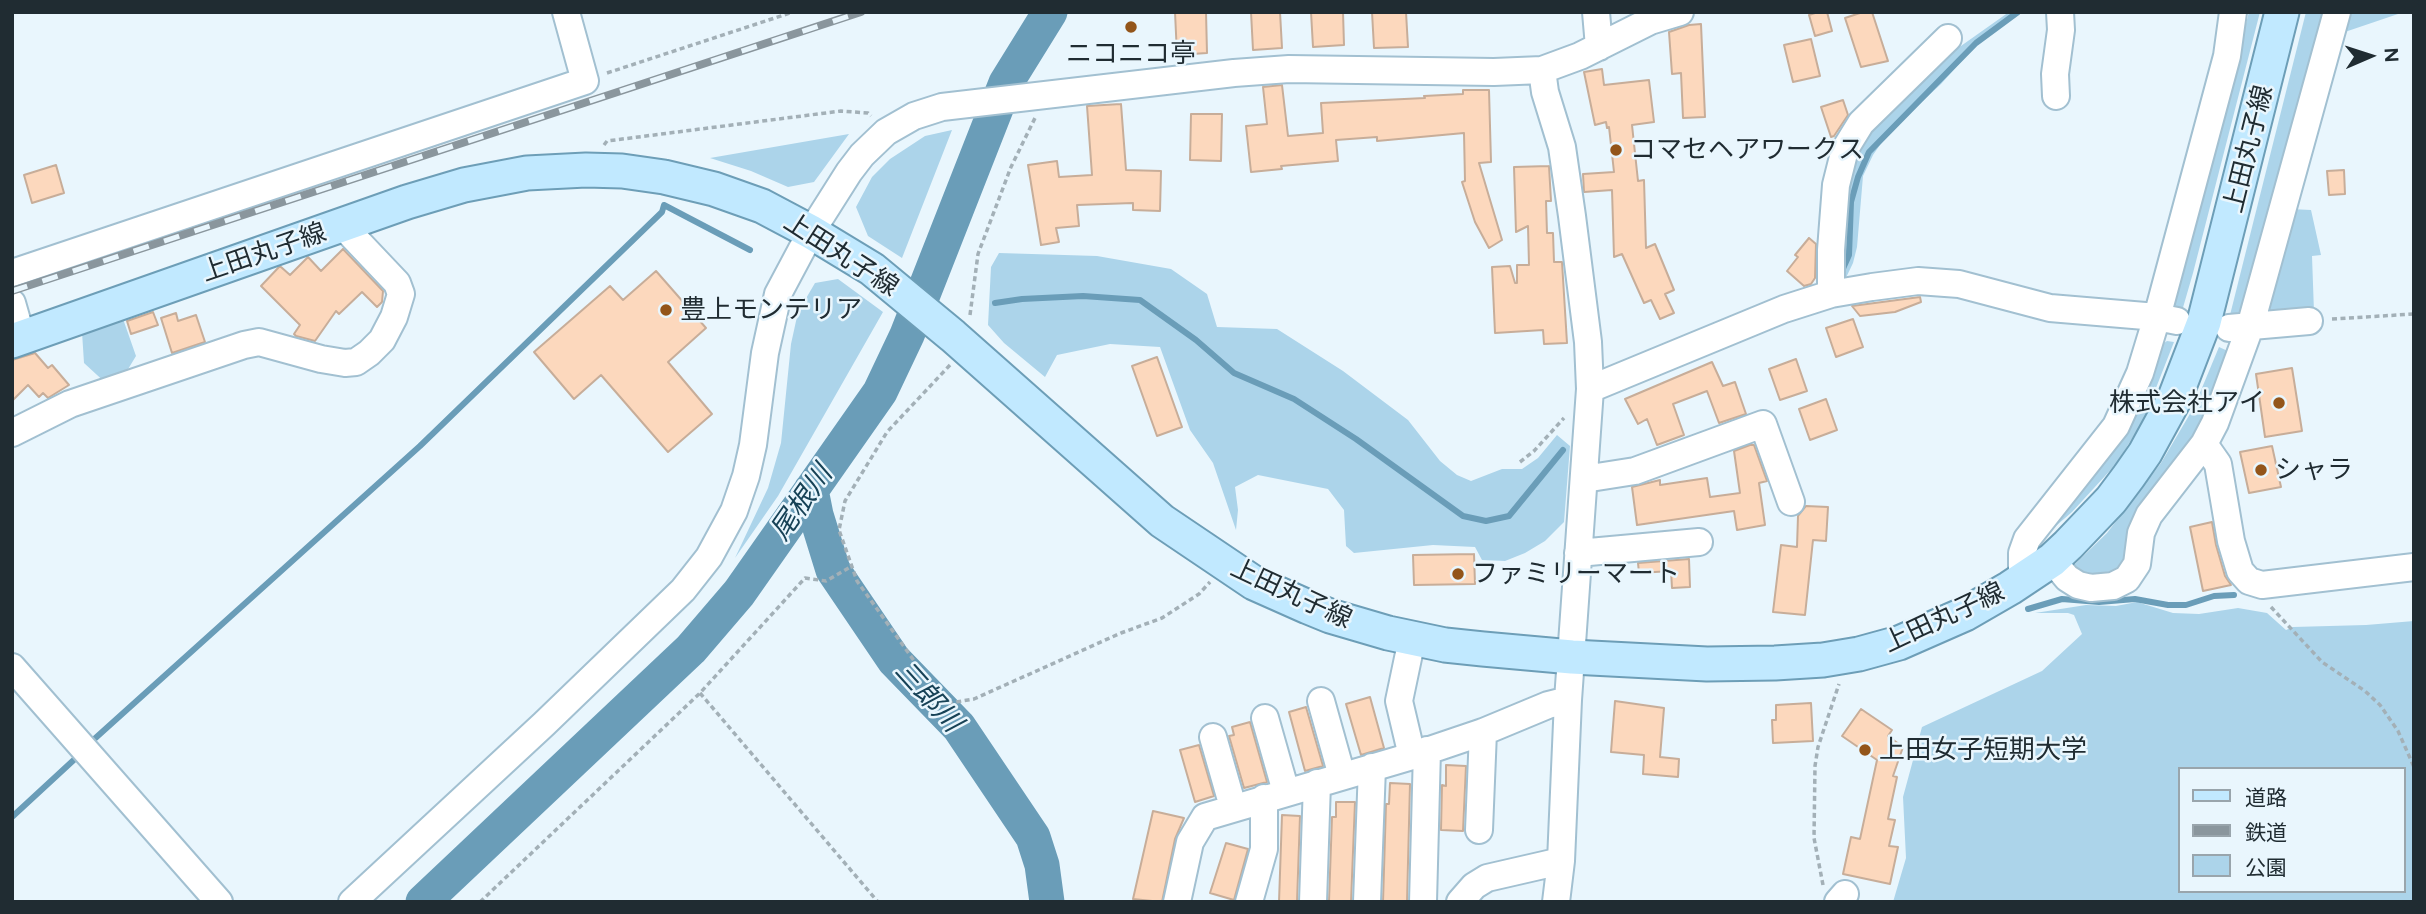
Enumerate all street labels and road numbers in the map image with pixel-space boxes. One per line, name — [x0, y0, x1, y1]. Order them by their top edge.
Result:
street label: 上田丸子線 — [2218, 82, 2280, 216]
street label: 上田丸子線 — [778, 207, 904, 303]
street label: 上田丸子線 — [197, 217, 331, 289]
street label: 上田丸子線 — [1225, 552, 1357, 636]
street label: 上田丸子線 — [1878, 576, 2010, 660]

